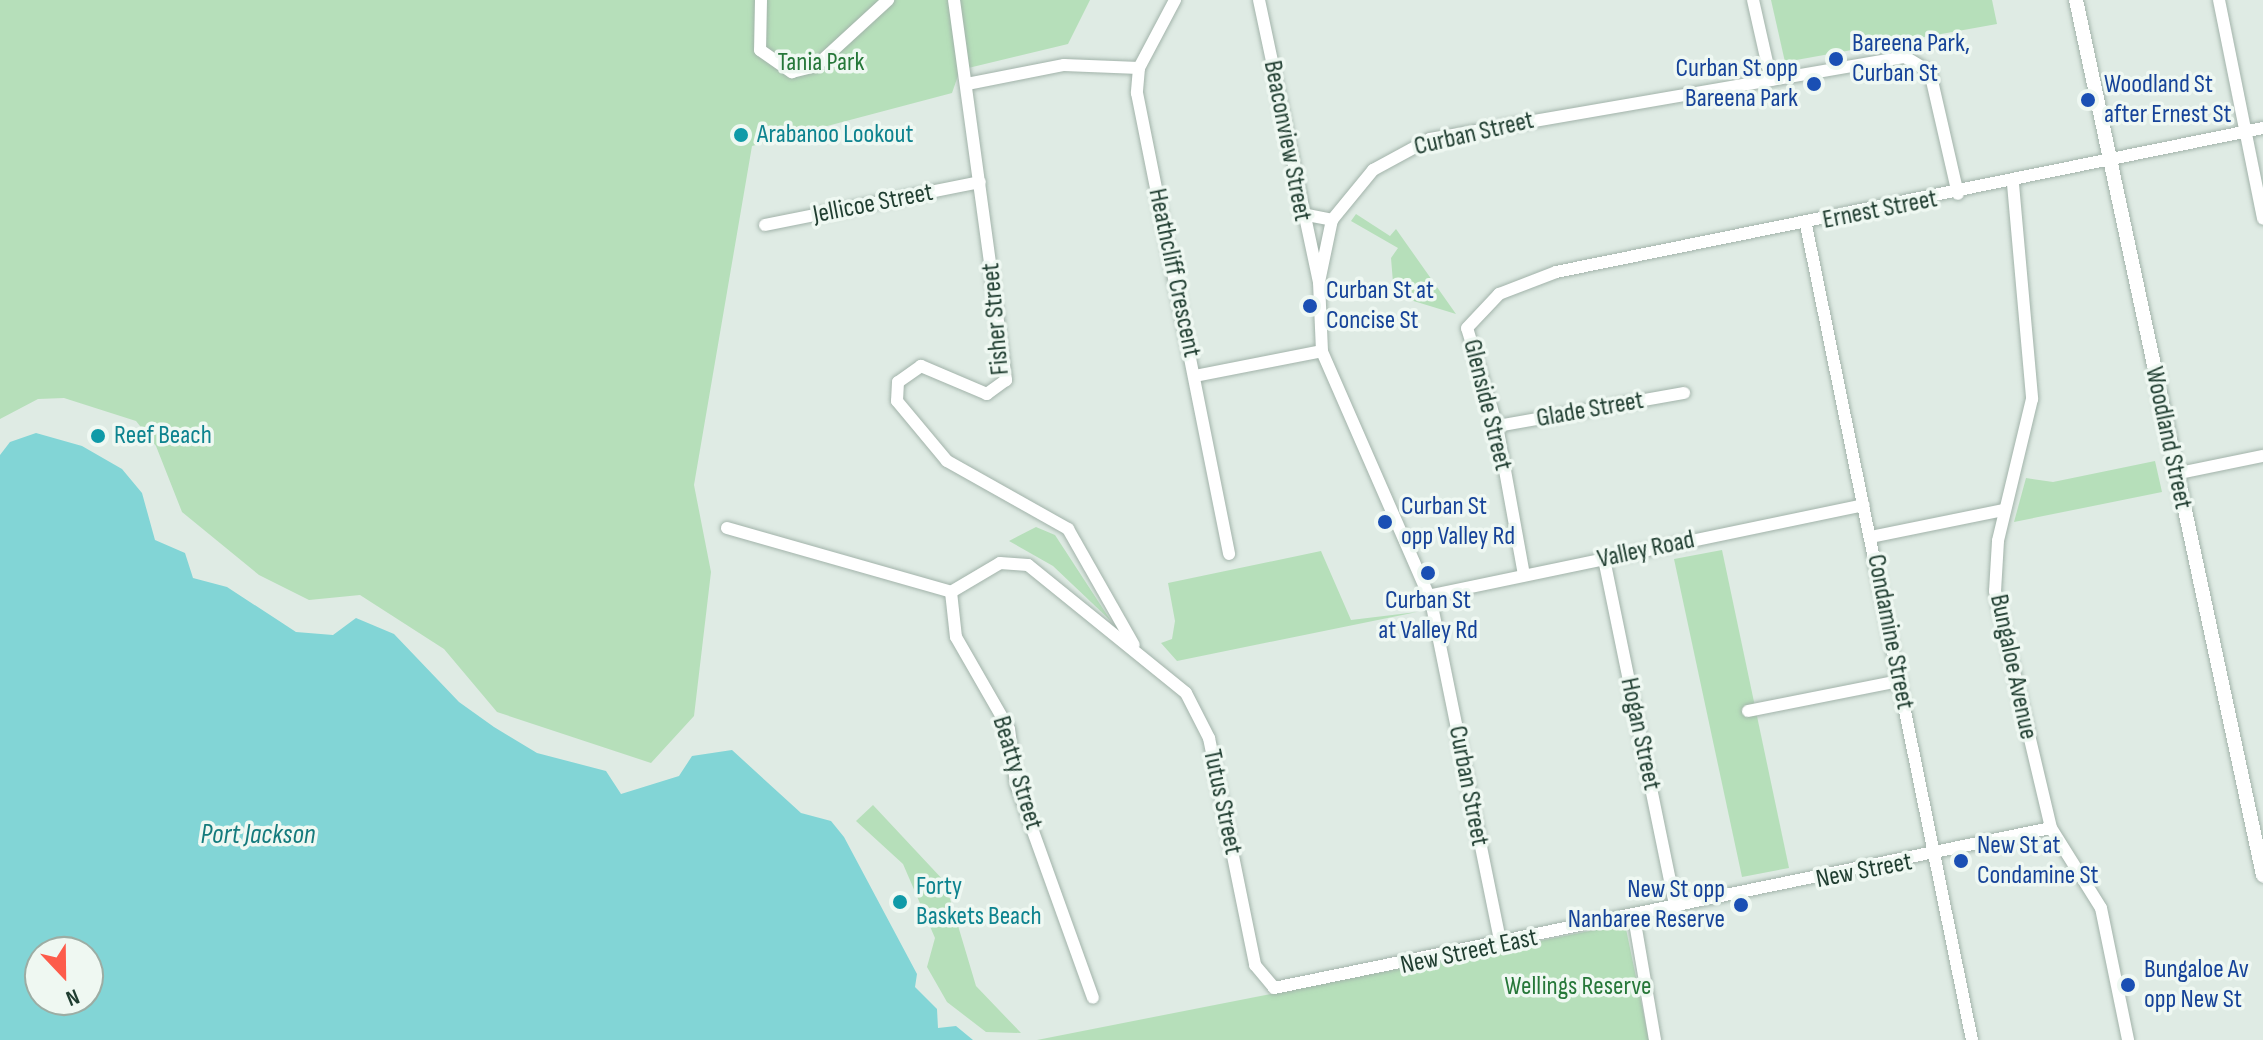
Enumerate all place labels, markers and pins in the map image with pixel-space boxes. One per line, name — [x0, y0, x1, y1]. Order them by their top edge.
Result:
place label: Bareena Park, Curban St — [1852, 28, 1970, 90]
marker: Bareena Park, Curban St — [1827, 50, 1845, 68]
place label: Curban St opp Bareena Park — [1676, 53, 1798, 114]
place label: Woodland St after Ernest St — [2104, 69, 2231, 130]
marker: Curban St opp Bareena Park — [1805, 75, 1823, 93]
marker: Woodland St after Ernest St — [2079, 91, 2097, 109]
place label: Arabanoo Lookout — [757, 119, 913, 151]
marker: Arabanoo Lookout — [732, 126, 750, 144]
place label: Curban St at Concise St — [1326, 275, 1434, 336]
marker: Curban St at Concise St — [1301, 297, 1319, 315]
place label: Reef Beach — [114, 420, 212, 452]
marker: Reef Beach — [89, 427, 107, 445]
place label: Curban St opp Valley Rd — [1401, 491, 1515, 552]
marker: Curban St opp Valley Rd — [1376, 513, 1394, 531]
marker: Curban St at Valley Rd — [1419, 564, 1437, 582]
place label: Curban St at Valley Rd — [1378, 585, 1478, 646]
place label: New St at Condamine St — [1977, 830, 2098, 892]
marker: New St at Condamine St — [1952, 852, 1970, 870]
place label: Forty Baskets Beach — [916, 871, 1042, 932]
place label: New St opp Nanbaree Reserve — [1568, 874, 1725, 936]
marker: Forty Baskets Beach — [891, 893, 909, 911]
marker: New St opp Nanbaree Reserve — [1732, 896, 1750, 914]
place label: Bungaloe Av opp New St — [2144, 954, 2249, 1016]
marker: Bungaloe Av opp New St — [2119, 976, 2137, 994]

